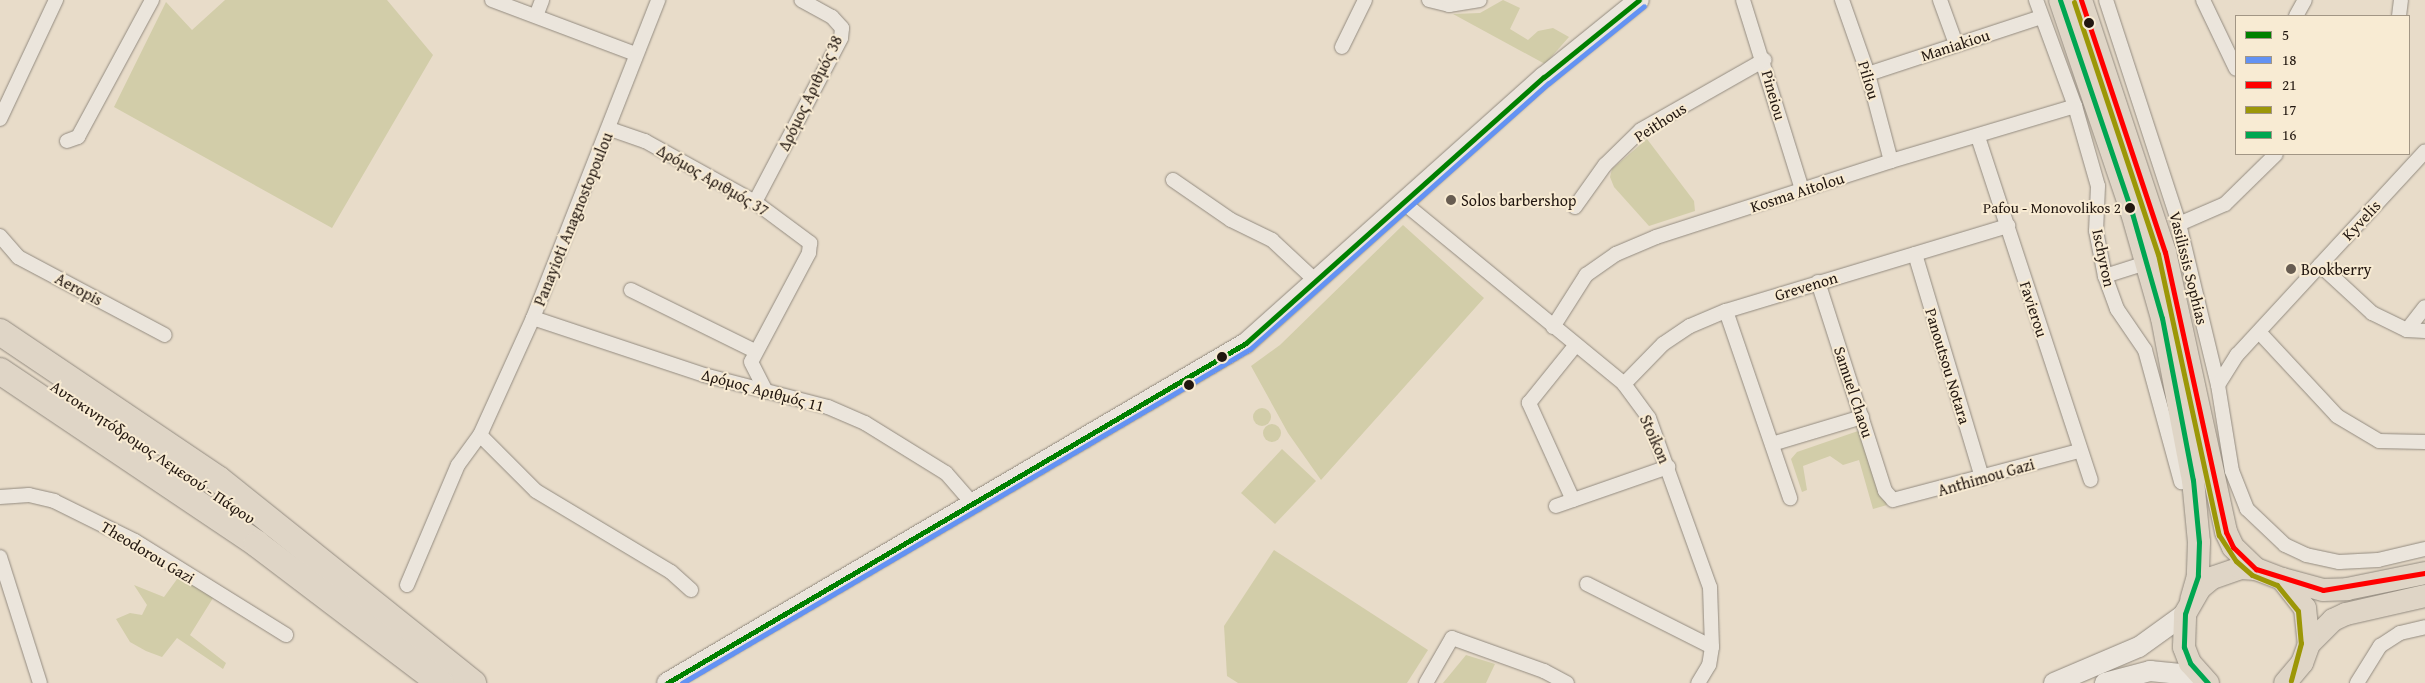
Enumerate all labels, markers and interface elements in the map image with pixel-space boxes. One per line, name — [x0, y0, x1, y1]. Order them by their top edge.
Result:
legend — [2235, 15, 2410, 155]
unlabelled marker — [2084, 18, 2094, 28]
text: 5 — [2282, 24, 2289, 45]
street label: Maniakiou — [1918, 25, 1992, 65]
street label: Δρόμος Αριθμός 38 — [774, 32, 846, 154]
text: 18 — [2282, 49, 2296, 70]
street label: Piliou — [1854, 59, 1884, 101]
street label: Pineiou — [1758, 68, 1790, 122]
text: 21 — [2282, 74, 2296, 95]
street label: Peithous — [1630, 98, 1690, 146]
text: 17 — [2282, 99, 2296, 120]
text: 16 — [2282, 124, 2296, 145]
street label: Panayioti Anagnostopoulou — [529, 130, 617, 308]
street label: Δρόμος Αριθμός 37 — [654, 140, 772, 220]
street label: Kosma Aitolou — [1748, 168, 1846, 216]
place label: Solos barbershop — [1461, 190, 1576, 210]
marker: Solos barbershop — [1445, 194, 1457, 206]
street label: Kyvelis — [2338, 196, 2384, 244]
place label: Pafou - Monovolikos 2 — [1983, 199, 2121, 217]
marker: Pafou - Monovolikos 2 — [2125, 203, 2135, 213]
street label: Vasilissis Sophias — [2166, 209, 2212, 327]
street label: Ischyron — [2089, 227, 2119, 289]
place label: Bookberry — [2301, 259, 2371, 279]
marker: Bookberry — [2285, 263, 2297, 275]
street label: Grevenon — [1772, 267, 1840, 305]
street label: Aeropis — [52, 269, 106, 309]
street label: Favierou — [2016, 279, 2052, 339]
street label: Panoutsou Notara — [1921, 306, 1975, 426]
street label: Samuel Chaou — [1830, 344, 1878, 440]
unlabelled marker — [1217, 352, 1227, 362]
street label: Δρόμος Αριθμός 11 — [700, 364, 826, 416]
street label: Αυτοκινητόδρομος Λεμεσού - Πάφου — [47, 376, 259, 528]
unlabelled marker — [1184, 380, 1194, 390]
street label: Stoikon — [1636, 412, 1674, 466]
street label: Anthimou Gazi — [1935, 454, 2037, 500]
street label: Theodorou Gazi — [98, 517, 198, 587]

